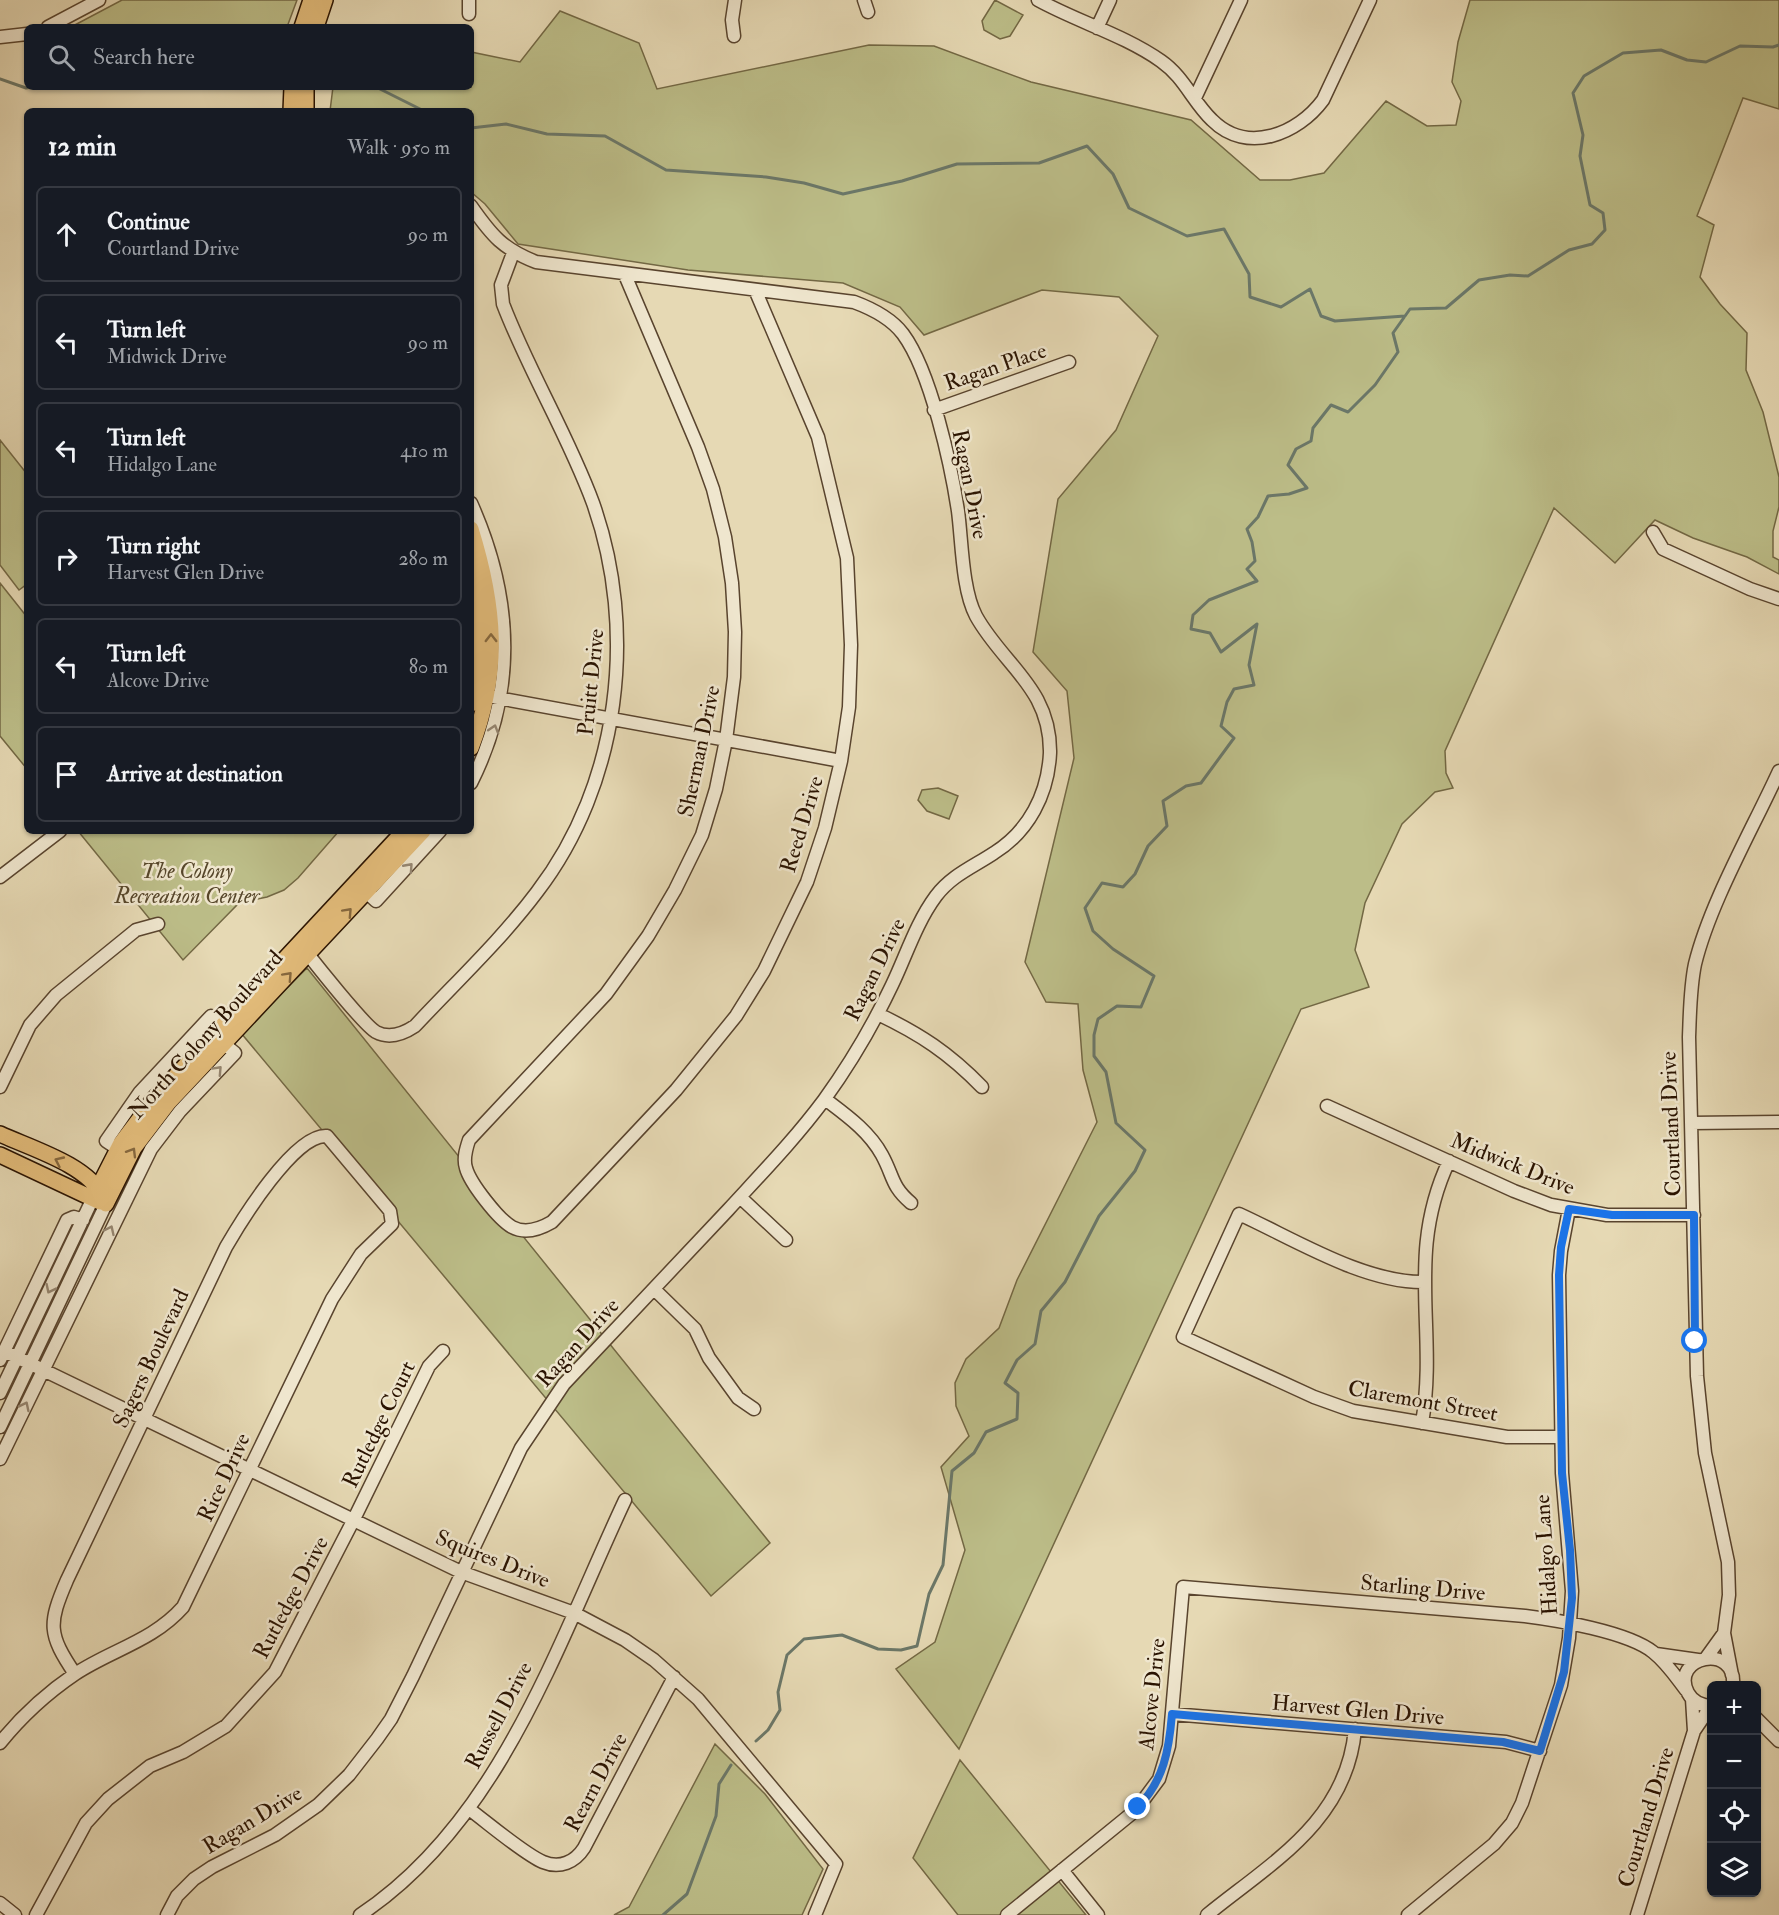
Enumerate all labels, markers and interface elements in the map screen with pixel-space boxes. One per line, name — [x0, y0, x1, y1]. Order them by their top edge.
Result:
search box — [24, 24, 474, 90]
icon: search — [45, 41, 78, 74]
text: Search here — [93, 43, 195, 71]
text: 12 min — [48, 131, 116, 163]
text: Walk · 950 m — [347, 135, 450, 160]
text: Continue — [107, 208, 190, 236]
icon: ahead — [50, 218, 83, 251]
text: 90 m — [408, 222, 448, 247]
text: Courtland Drive — [107, 236, 239, 261]
text: Turn left — [107, 316, 186, 344]
icon: left — [50, 326, 83, 359]
text: 90 m — [408, 330, 448, 355]
street label: Ragan Place — [941, 336, 1050, 397]
text: Midwick Drive — [107, 344, 227, 369]
text: Turn left — [107, 424, 186, 452]
street label: Ragan Drive — [946, 427, 994, 541]
icon: left — [50, 434, 83, 467]
text: 410 m — [400, 438, 448, 463]
text: Hidalgo Lane — [107, 452, 217, 477]
text: Turn right — [107, 532, 200, 560]
icon: right — [50, 542, 83, 575]
text: 280 m — [398, 546, 448, 571]
text: Harvest Glen Drive — [107, 560, 264, 585]
street label: Pruitt Drive — [571, 627, 611, 737]
one-way arrow — [485, 633, 497, 642]
text: Turn left — [107, 640, 186, 668]
icon: left — [50, 650, 83, 683]
text: 80 m — [409, 654, 448, 679]
text: Alcove Drive — [107, 668, 209, 693]
street label: Sherman Drive — [671, 683, 727, 819]
one-way arrow — [487, 724, 499, 735]
icon: arrive — [50, 758, 83, 791]
text: Arrive at destination — [107, 760, 283, 788]
street label: Reed Drive — [774, 772, 830, 876]
park label: The Colony Recreation Center — [114, 857, 261, 910]
one-way arrow — [402, 863, 413, 874]
one-way arrow — [341, 908, 352, 919]
street label: Ragan Drive — [838, 913, 912, 1025]
street label: North Colony Boulevard — [122, 944, 289, 1125]
one-way arrow — [281, 972, 292, 983]
street label: Courtland Drive — [1654, 1051, 1688, 1197]
one-way arrow — [211, 1067, 222, 1078]
street label: Midwick Drive — [1446, 1126, 1579, 1202]
one-way arrow — [125, 1148, 137, 1158]
one-way arrow — [54, 1157, 65, 1169]
one-way arrow — [102, 1226, 114, 1237]
one-way arrow — [45, 1282, 57, 1293]
street label: Sagers Boulevard — [106, 1284, 195, 1432]
street label: Ragan Drive — [530, 1292, 625, 1393]
route start — [1681, 1327, 1707, 1353]
street label: Rutledge Court — [336, 1356, 422, 1492]
street label: Claremont Street — [1346, 1374, 1500, 1428]
one-way arrow — [18, 1402, 30, 1413]
street label: Rice Drive — [191, 1429, 257, 1526]
street label: Hidalgo Lane — [1528, 1494, 1564, 1616]
street label: Squires Drive — [431, 1523, 554, 1595]
street label: Rutledge Drive — [247, 1531, 335, 1663]
street label: Starling Drive — [1359, 1569, 1486, 1607]
street label: Alcove Drive — [1132, 1637, 1172, 1752]
street label: Russell Drive — [459, 1657, 539, 1774]
map controls — [1707, 1681, 1761, 1897]
button: + — [1707, 1681, 1761, 1735]
street label: Harvest Glen Drive — [1271, 1689, 1445, 1731]
street label: Rearn Drive — [558, 1728, 634, 1837]
button: − — [1707, 1735, 1761, 1789]
street label: Courtland Drive — [1611, 1744, 1681, 1891]
street label: Ragan Drive — [198, 1779, 307, 1860]
button: locate — [1707, 1789, 1761, 1843]
route end — [1124, 1793, 1150, 1819]
button: layers — [1707, 1843, 1761, 1897]

